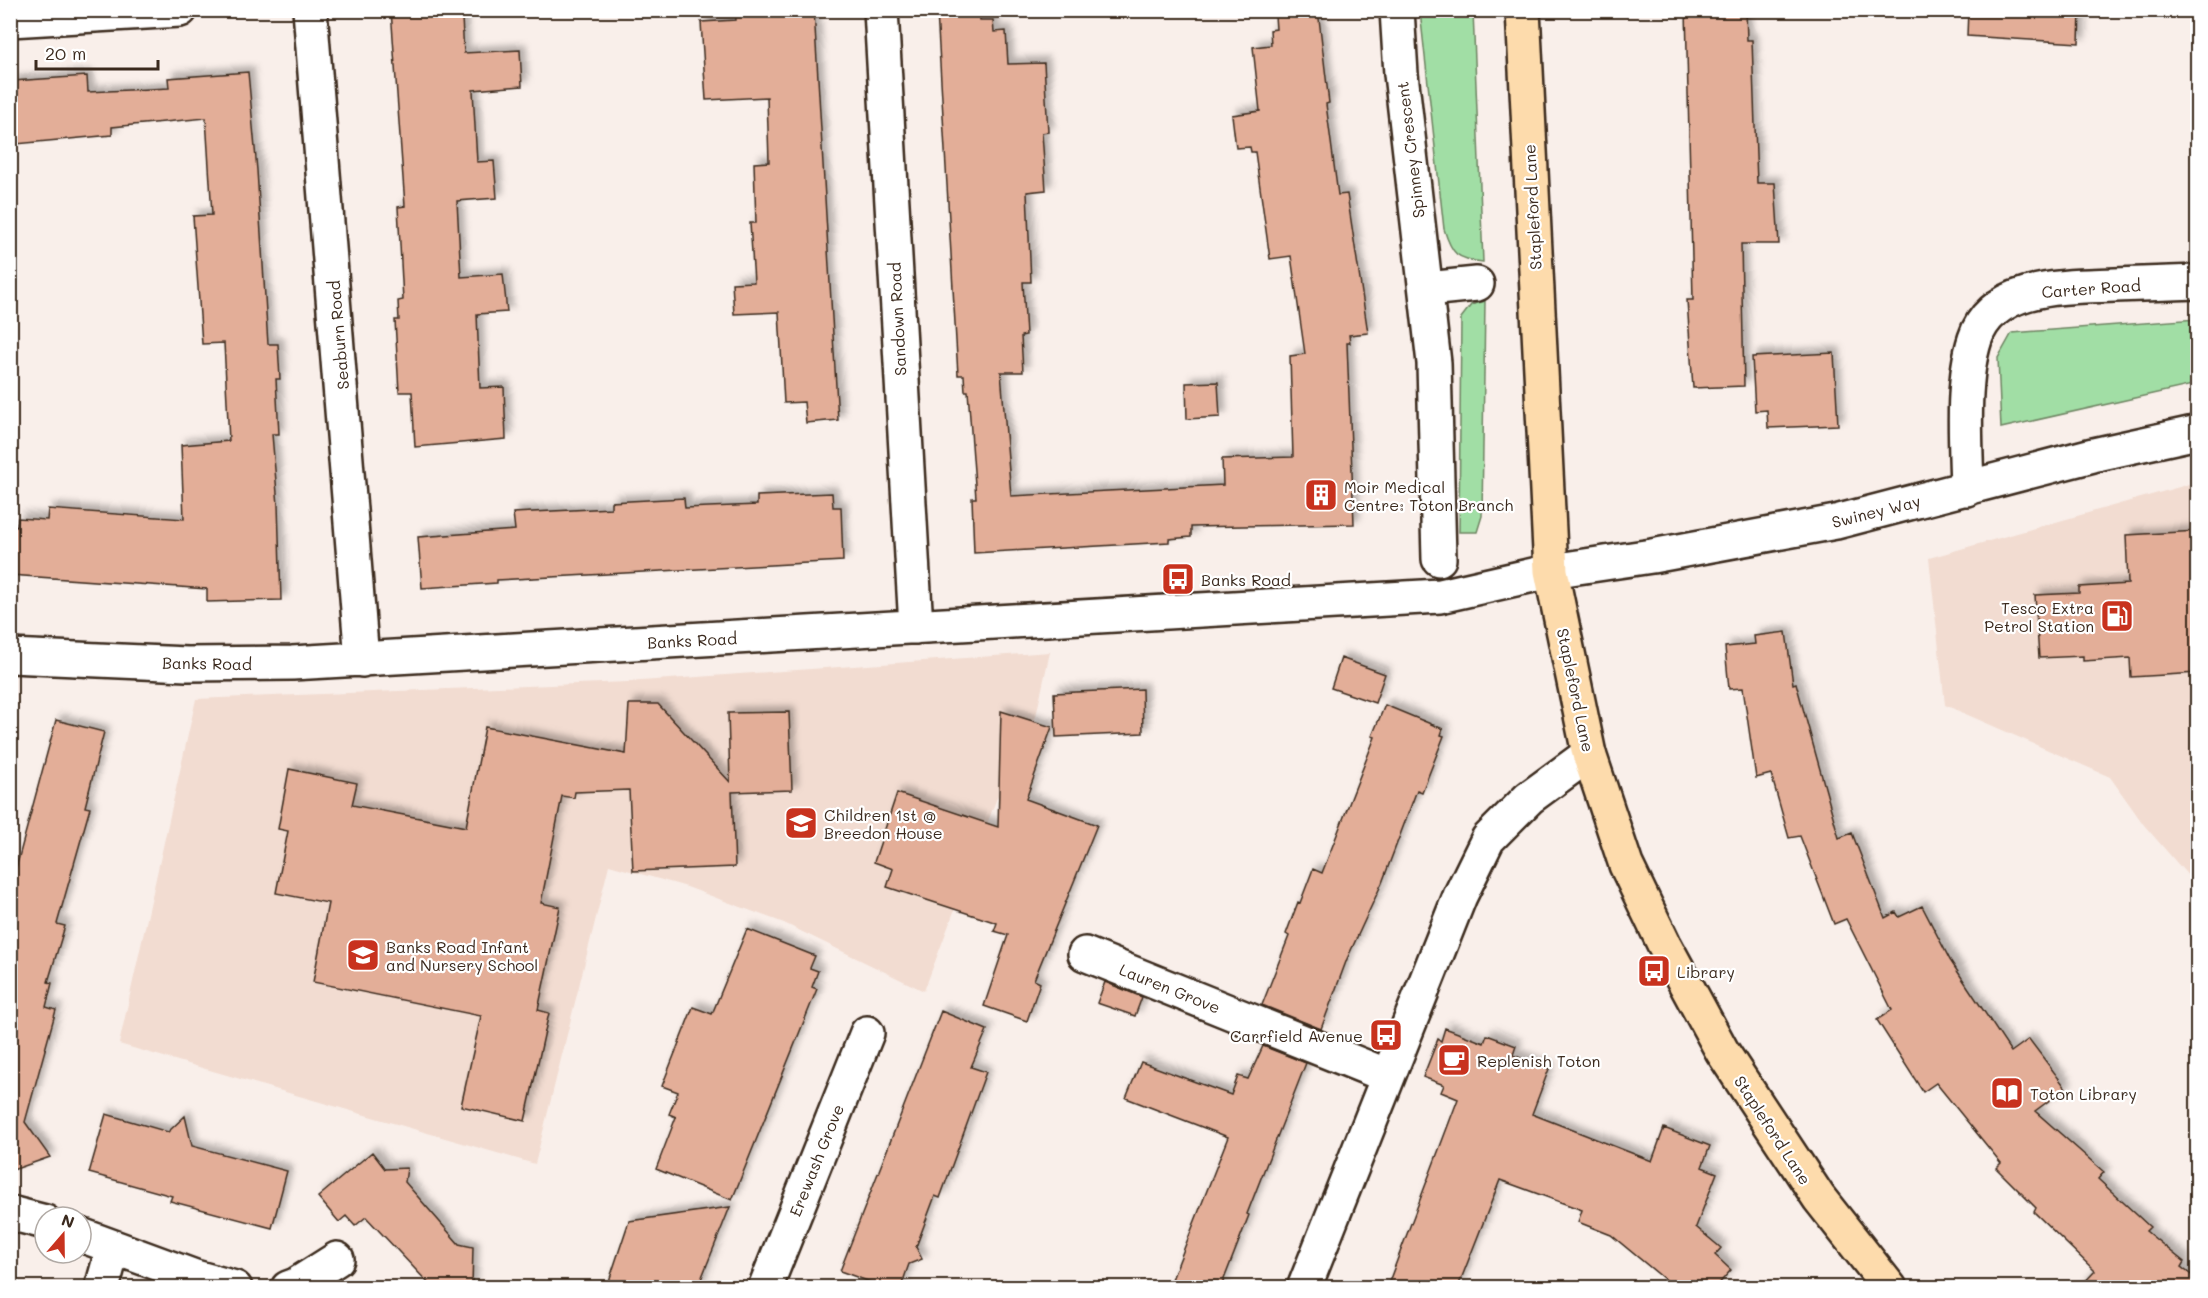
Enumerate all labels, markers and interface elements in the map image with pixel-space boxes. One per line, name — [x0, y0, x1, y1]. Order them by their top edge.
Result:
scale bar — [36, 33, 158, 71]
text: 20 m — [45, 41, 86, 65]
street label: Spinney Crescent — [1391, 81, 1429, 219]
street label: Stapleford Lane — [1518, 144, 1546, 270]
street label: Sandown Road — [884, 262, 910, 376]
street label: Carter Road — [2041, 274, 2141, 302]
street label: Seaburn Road — [323, 279, 353, 391]
place label: Moir Medical Centre: Toton Branch — [1344, 476, 1513, 515]
building icon: Moir Medical Centre: Toton Branch — [1303, 477, 1339, 513]
street label: Swiney Way — [1829, 490, 1923, 532]
bus stop icon: Banks Road — [1160, 561, 1196, 597]
place label: Banks Road — [1201, 569, 1291, 590]
place label: Tesco Extra Petrol Station — [1984, 597, 2094, 636]
fuel station icon: Tesco Extra Petrol Station — [2099, 598, 2135, 634]
street label: Stapleford Lane — [1553, 626, 1599, 754]
street label: Banks Road — [646, 627, 738, 653]
street label: Banks Road — [162, 652, 252, 674]
place label: Children 1st @ Breedon House — [824, 804, 943, 843]
school or university icon: Children 1st @ Breedon House — [783, 805, 819, 841]
place label: Banks Road Infant and Nursery School — [386, 936, 538, 975]
school or university icon: Banks Road Infant and Nursery School — [345, 937, 381, 973]
bus stop icon: Library — [1636, 953, 1672, 989]
street label: Lauren Grove — [1117, 958, 1223, 1018]
place label: Library — [1677, 961, 1735, 982]
bus stop icon: Carrfield Avenue — [1368, 1017, 1404, 1053]
place label: Carrfield Avenue — [1230, 1025, 1363, 1046]
cafe icon: Replenish Toton — [1436, 1042, 1472, 1078]
place label: Replenish Toton — [1477, 1050, 1600, 1071]
street label: Stapleford Lane — [1730, 1071, 1816, 1189]
library icon: Toton Library — [1989, 1075, 2025, 1111]
place label: Toton Library — [2030, 1083, 2137, 1104]
street label: Erewash Grove — [784, 1101, 848, 1219]
north arrow — [33, 1205, 93, 1265]
text: N — [59, 1208, 78, 1232]

